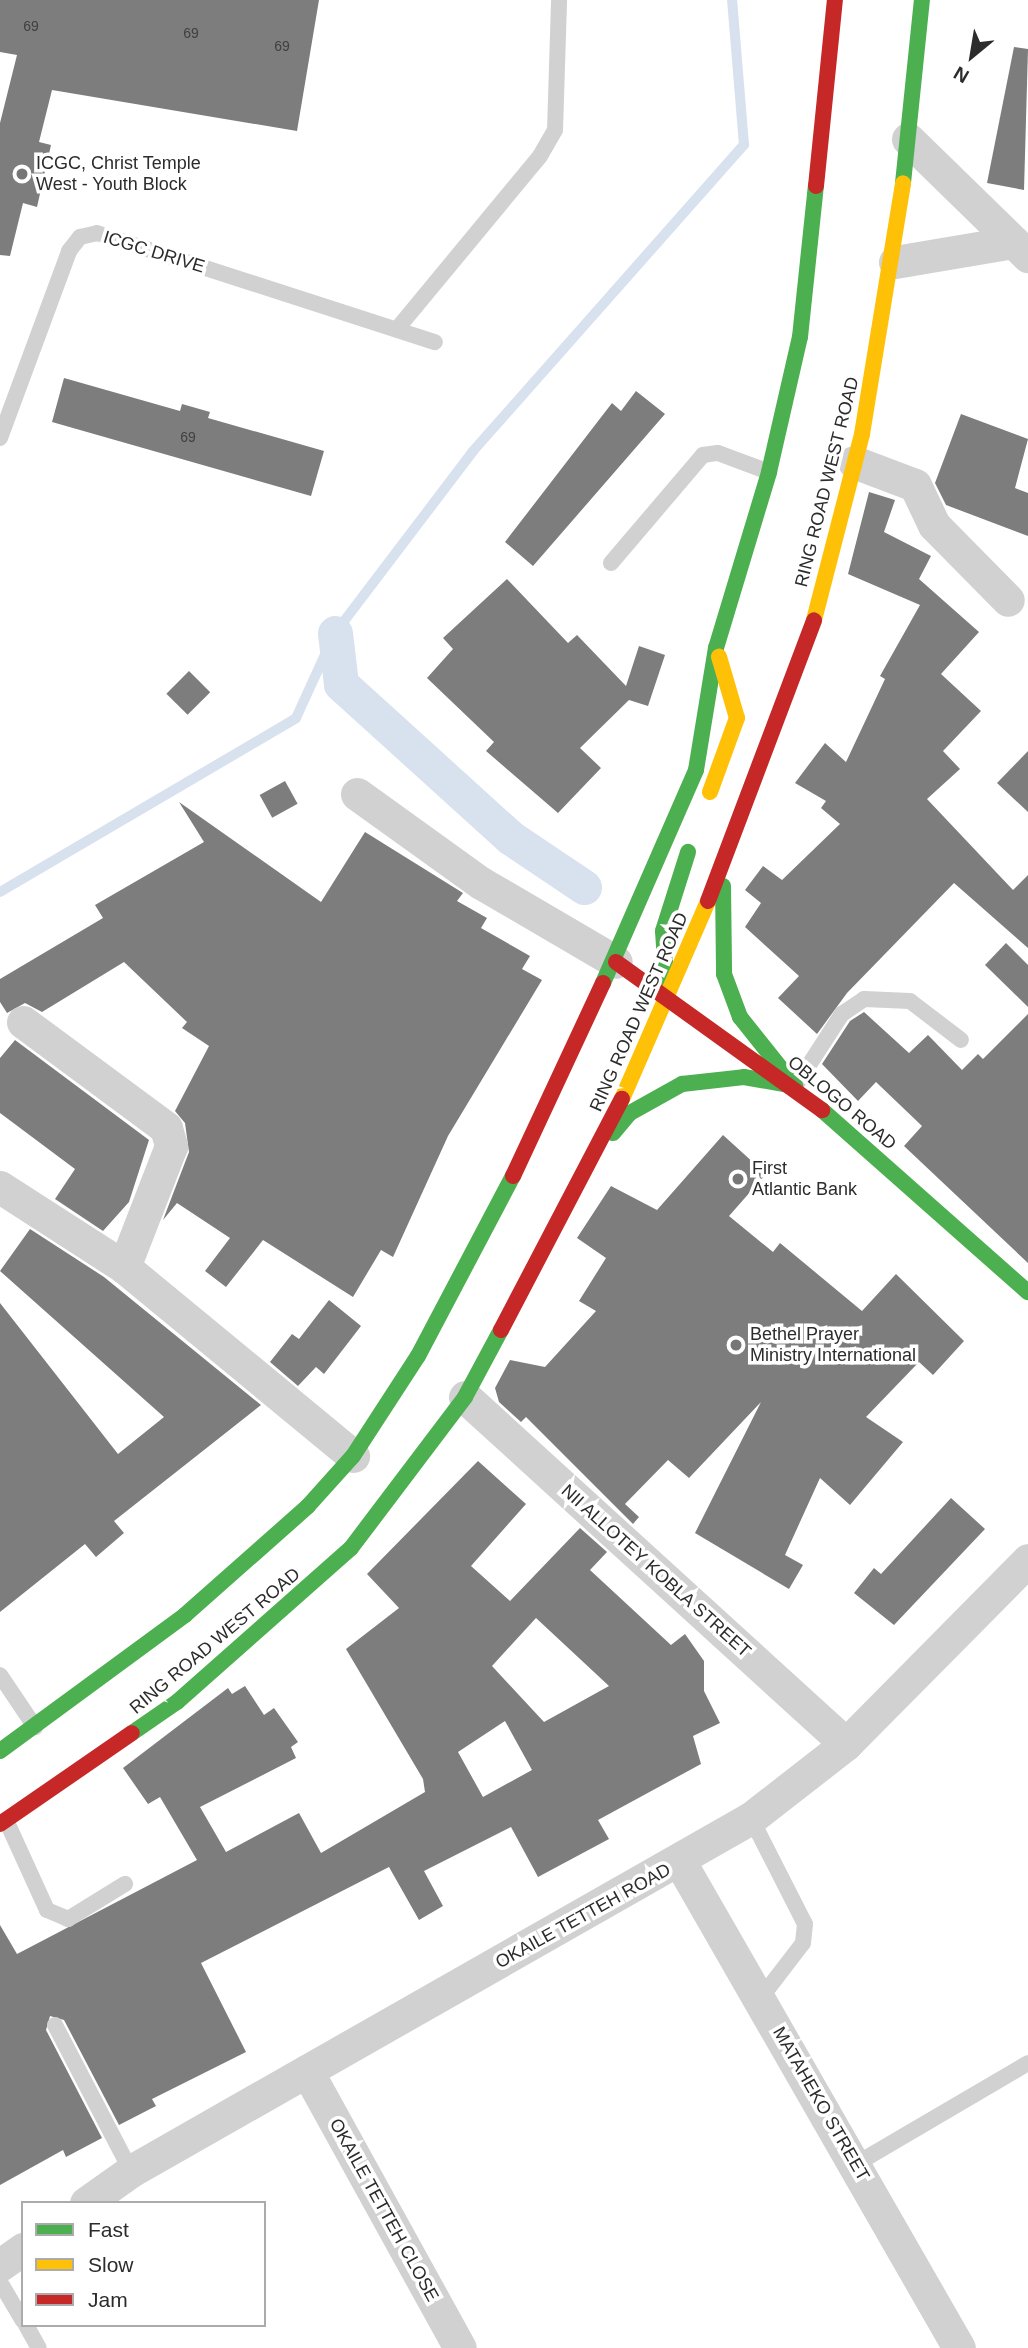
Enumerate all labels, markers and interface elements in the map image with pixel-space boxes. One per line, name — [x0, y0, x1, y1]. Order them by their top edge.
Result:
house number: 69 — [23, 18, 39, 34]
north arrow — [937, 21, 1007, 91]
house number: 69 — [183, 25, 199, 41]
house number: 69 — [274, 38, 290, 54]
text: N — [950, 62, 972, 87]
place label: ICGC, Christ Temple West - Youth Block — [36, 153, 201, 196]
marker: ICGC, Christ Temple West - Youth Block — [14, 166, 30, 182]
street label: ICGC DRIVE — [101, 226, 207, 278]
street label: RING ROAD WEST ROAD — [790, 375, 864, 589]
house number: 69 — [180, 429, 196, 445]
street label: RING ROAD WEST ROAD — [585, 909, 693, 1115]
street label: OBLOGO ROAD — [783, 1051, 901, 1155]
place label: First Atlantic Bank — [752, 1158, 857, 1200]
marker: First Atlantic Bank — [730, 1171, 746, 1187]
place label: Bethel Prayer Ministry International — [750, 1324, 916, 1366]
marker: Bethel Prayer Ministry International — [728, 1337, 744, 1353]
street label: NII ALLOTEY KOBLA STREET — [556, 1479, 756, 1663]
street label: RING ROAD WEST ROAD — [125, 1563, 305, 1719]
street label: OKAILE TETTEH ROAD — [492, 1859, 674, 1973]
street label: MATAHEKO STREET — [768, 2023, 874, 2185]
street label: OKAILE TETTEH CLOSE — [325, 2115, 443, 2305]
legend — [21, 2201, 266, 2327]
text: Fast — [88, 2218, 129, 2241]
text: Slow — [88, 2253, 134, 2276]
text: Jam — [88, 2288, 128, 2311]

